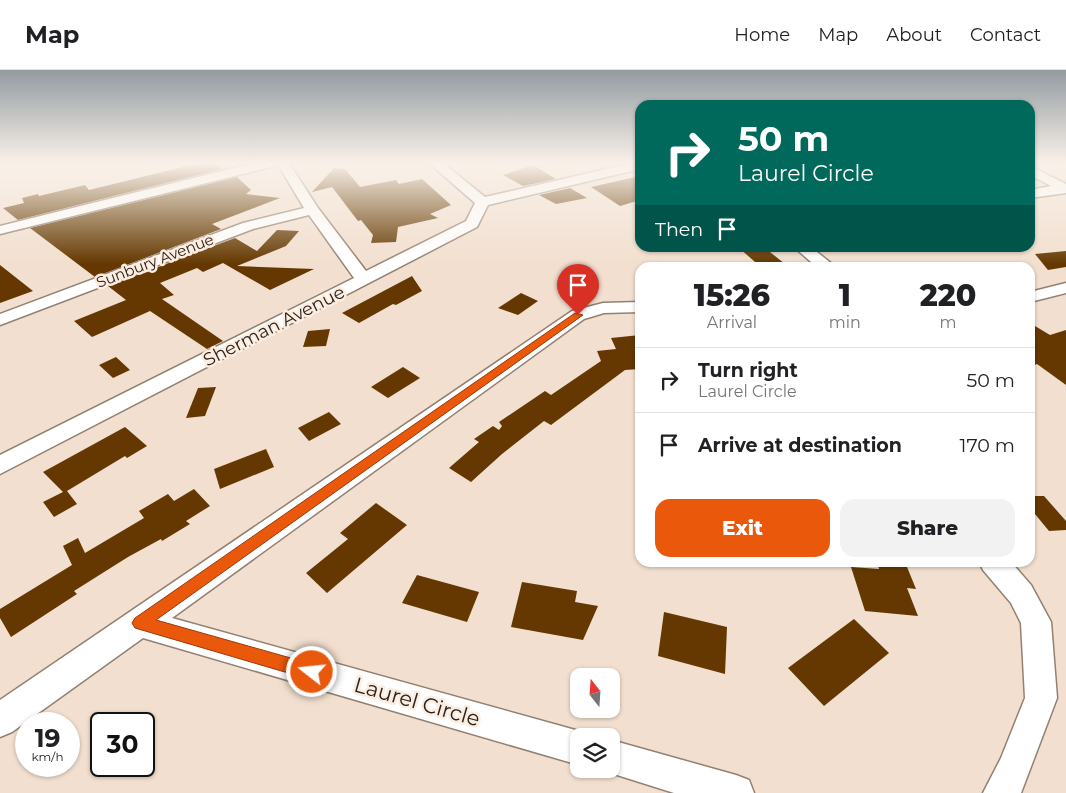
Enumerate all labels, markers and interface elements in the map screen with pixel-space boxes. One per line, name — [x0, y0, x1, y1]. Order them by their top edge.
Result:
text: Map — [25, 20, 79, 49]
text: Home — [734, 24, 790, 46]
text: Map — [818, 24, 858, 46]
text: About — [886, 24, 942, 46]
text: Contact — [970, 24, 1041, 46]
text: 50 m — [738, 117, 829, 160]
icon: right — [655, 120, 720, 185]
text: Laurel Circle — [738, 160, 874, 187]
icon: arrive — [713, 215, 741, 243]
text: Then — [655, 218, 703, 241]
street label: Sunbury Avenue — [93, 229, 216, 292]
pin — [557, 264, 599, 315]
icon: arrive — [564, 271, 592, 299]
text: 15:26 — [694, 277, 770, 314]
text: 1 — [839, 277, 851, 314]
text: 220 — [920, 277, 976, 314]
street label: Sherman Avenue — [200, 281, 348, 371]
text: Arrival — [707, 313, 757, 332]
text: min — [829, 313, 861, 332]
text: m — [939, 313, 956, 332]
text: Turn right — [698, 359, 798, 382]
icon: right — [655, 366, 683, 394]
text: 50 m — [967, 369, 1015, 392]
text: Laurel Circle — [698, 382, 797, 401]
icon: arrive — [655, 431, 683, 459]
text: Arrive at destination — [698, 434, 902, 457]
text: 170 m — [960, 434, 1015, 457]
button: Exit — [655, 499, 830, 557]
button: Share — [840, 499, 1015, 557]
position arrow — [285, 645, 337, 697]
north arrow — [570, 668, 620, 718]
map controls — [570, 668, 620, 778]
street label: Laurel Circle — [351, 672, 483, 731]
speed limit sign: 30 — [90, 712, 155, 777]
text: 19 — [35, 723, 60, 753]
button: layers — [570, 728, 620, 778]
text: km/h — [31, 749, 64, 764]

